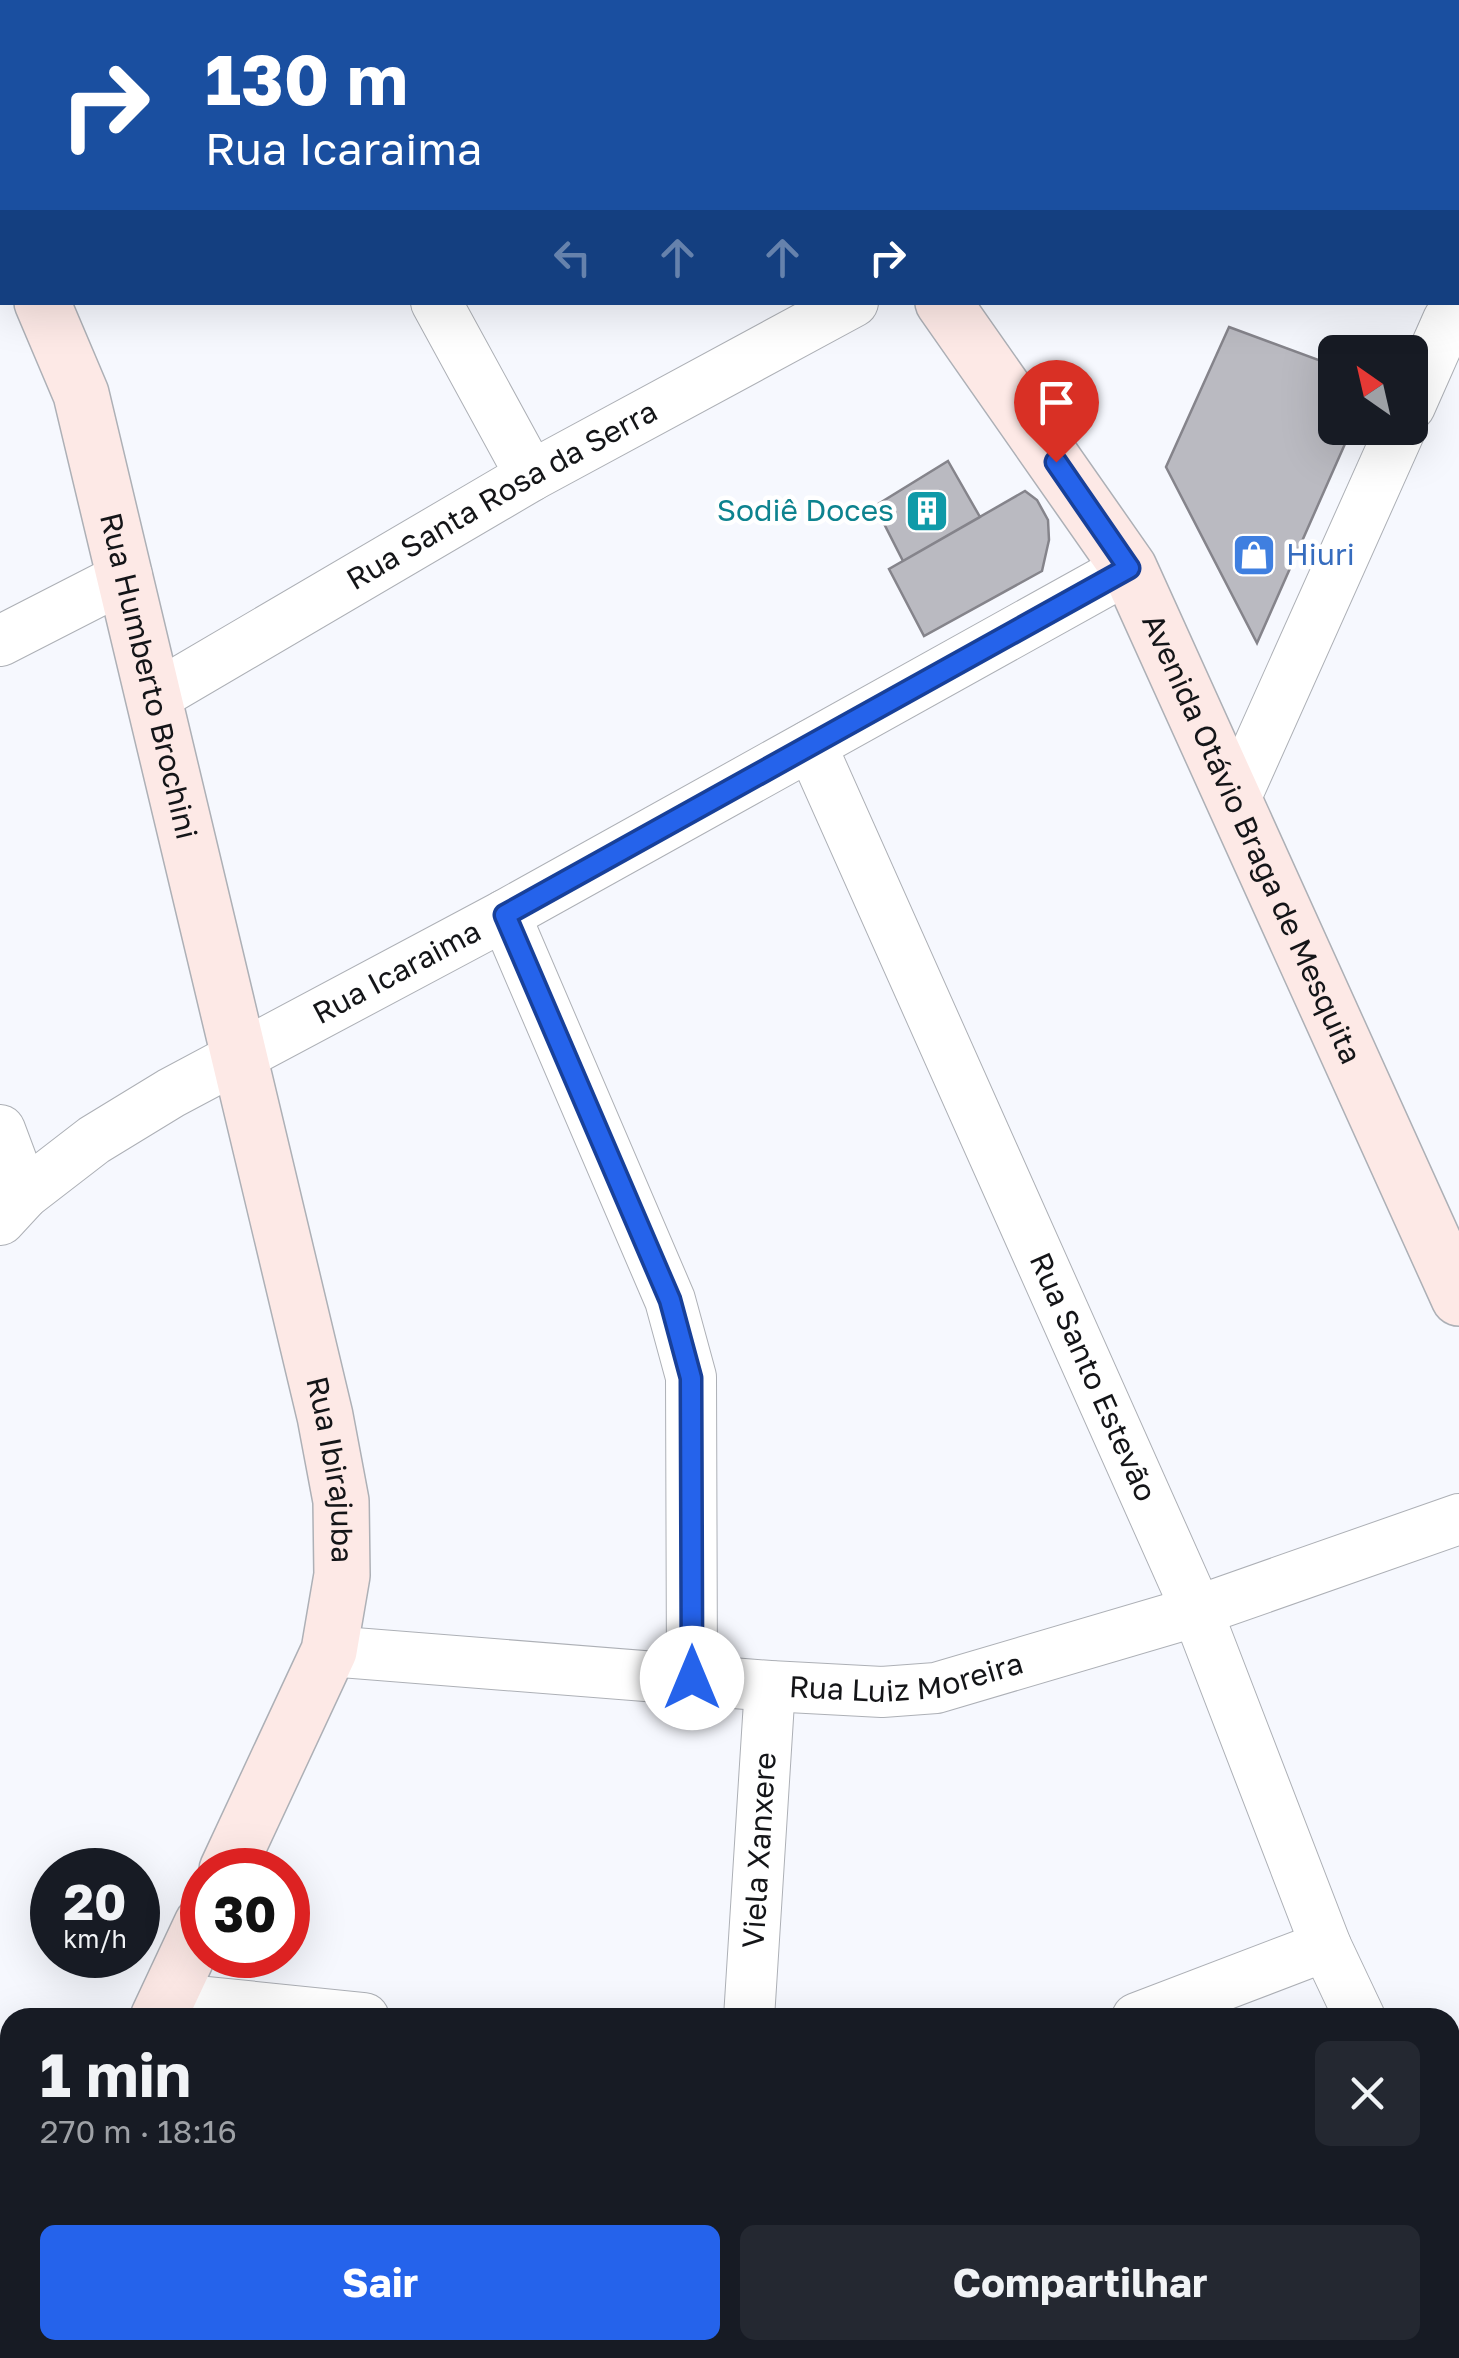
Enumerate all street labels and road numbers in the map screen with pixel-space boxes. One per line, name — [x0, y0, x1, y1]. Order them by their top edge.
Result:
street label: Rua Santa Rosa da Serra — [340, 392, 663, 597]
street label: Rua Humberto Brochini — [93, 509, 206, 843]
street label: Avenida Otávio Braga de Mesquita — [1135, 608, 1370, 1069]
street label: Rua Icaraima — [306, 912, 487, 1031]
street label: Rua Santo Estevão — [1023, 1247, 1165, 1507]
street label: Rua Ibirajuba — [299, 1373, 361, 1563]
street label: Rua Luiz Moreira — [788, 1644, 1027, 1709]
street label: Viela Xanxere — [734, 1751, 783, 1950]

